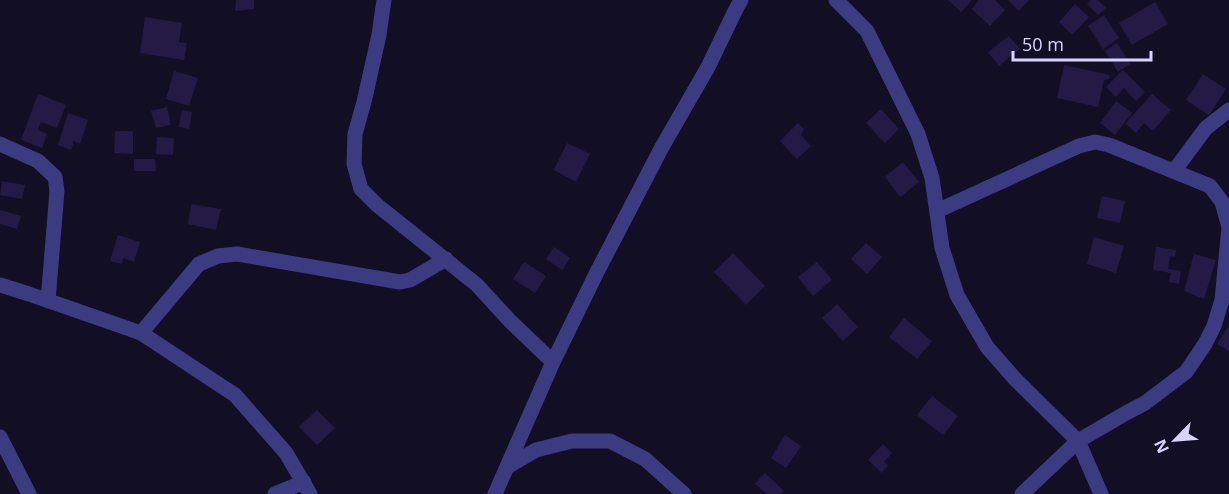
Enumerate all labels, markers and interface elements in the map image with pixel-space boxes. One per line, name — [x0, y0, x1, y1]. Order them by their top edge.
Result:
scale bar — [1013, 24, 1151, 62]
text: 50 m — [1022, 32, 1064, 56]
north arrow — [1145, 410, 1205, 470]
text: N — [1149, 436, 1174, 457]

